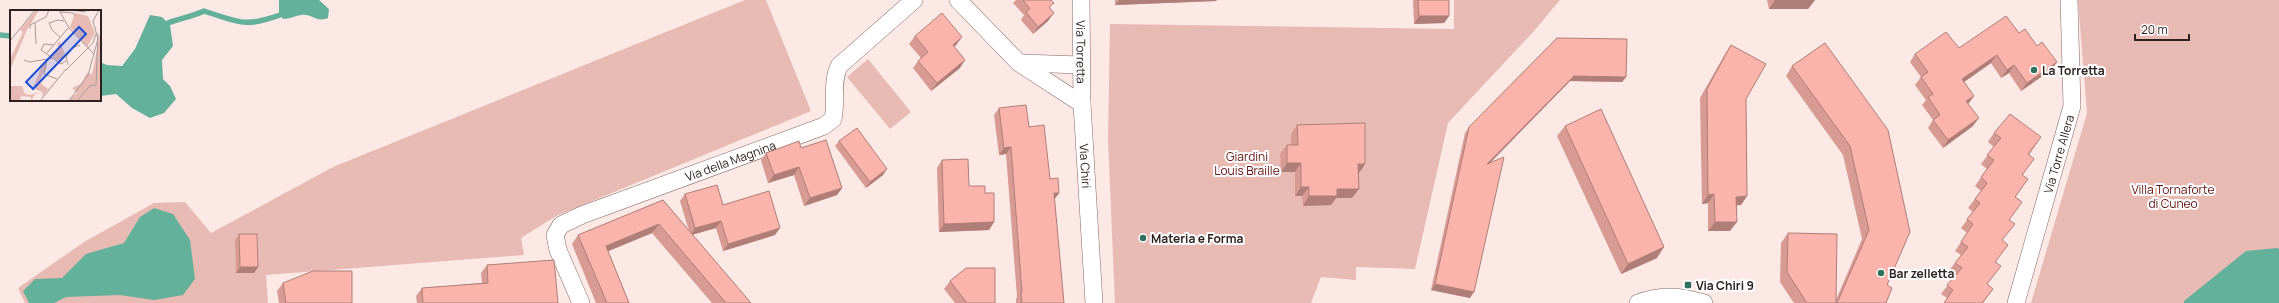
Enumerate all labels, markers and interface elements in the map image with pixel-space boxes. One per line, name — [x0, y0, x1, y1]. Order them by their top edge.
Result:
inset map — [10, 10, 101, 101]
scale bar — [2135, 16, 2189, 42]
street label: Via Torretta — [1073, 20, 1090, 84]
text: 20 m — [2141, 21, 2168, 38]
place label: La Torretta — [2042, 62, 2105, 79]
marker: La Torretta — [2029, 65, 2039, 75]
street label: Via Torre Allera — [2039, 113, 2078, 195]
street label: Via della Magnina — [683, 136, 778, 185]
street label: Via Chiri — [1076, 143, 1096, 189]
park label: Giardini Louis Braille — [1214, 148, 1280, 179]
park label: Villa Tornaforte di Cuneo — [2132, 181, 2214, 212]
place label: Materia e Forma — [1151, 230, 1243, 247]
marker: Materia e Forma — [1138, 233, 1148, 243]
place label: Bar zelletta — [1889, 265, 1954, 282]
marker: Bar zelletta — [1876, 268, 1886, 278]
place label: Via Chiri 9 — [1696, 277, 1754, 294]
marker: Via Chiri 9 — [1683, 280, 1693, 290]

